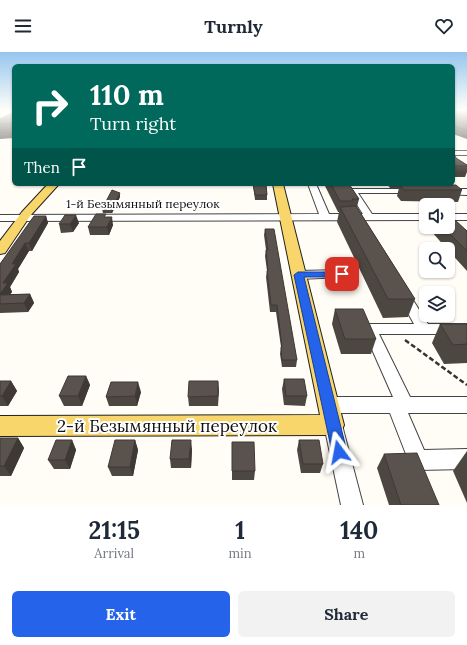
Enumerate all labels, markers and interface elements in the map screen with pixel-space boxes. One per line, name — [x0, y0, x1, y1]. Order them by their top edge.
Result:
icon: menu — [12, 15, 34, 37]
text: Turnly — [204, 15, 263, 38]
icon: heart — [433, 15, 455, 37]
text: 110 m — [90, 77, 164, 113]
icon: right — [24, 80, 76, 132]
text: Turn right — [90, 112, 176, 135]
icon: arrive — [68, 156, 90, 178]
text: Then — [24, 158, 60, 177]
street label: 1-й Безымянный переулок — [66, 196, 220, 211]
map controls — [419, 198, 455, 322]
button: sound — [419, 198, 455, 234]
button: search — [419, 242, 455, 278]
pin — [325, 257, 359, 291]
icon: arrive — [331, 263, 353, 285]
button: layers — [419, 286, 455, 322]
street label: 2-й Безымянный переулок — [57, 415, 278, 437]
position arrow — [318, 431, 360, 473]
text: 21:15 — [89, 515, 140, 546]
text: 1 — [235, 515, 245, 546]
text: 140 — [340, 515, 378, 546]
text: Arrival — [94, 545, 134, 562]
text: min — [228, 545, 252, 562]
text: m — [354, 545, 365, 562]
button: Exit — [12, 591, 230, 637]
button: Share — [238, 591, 455, 637]

